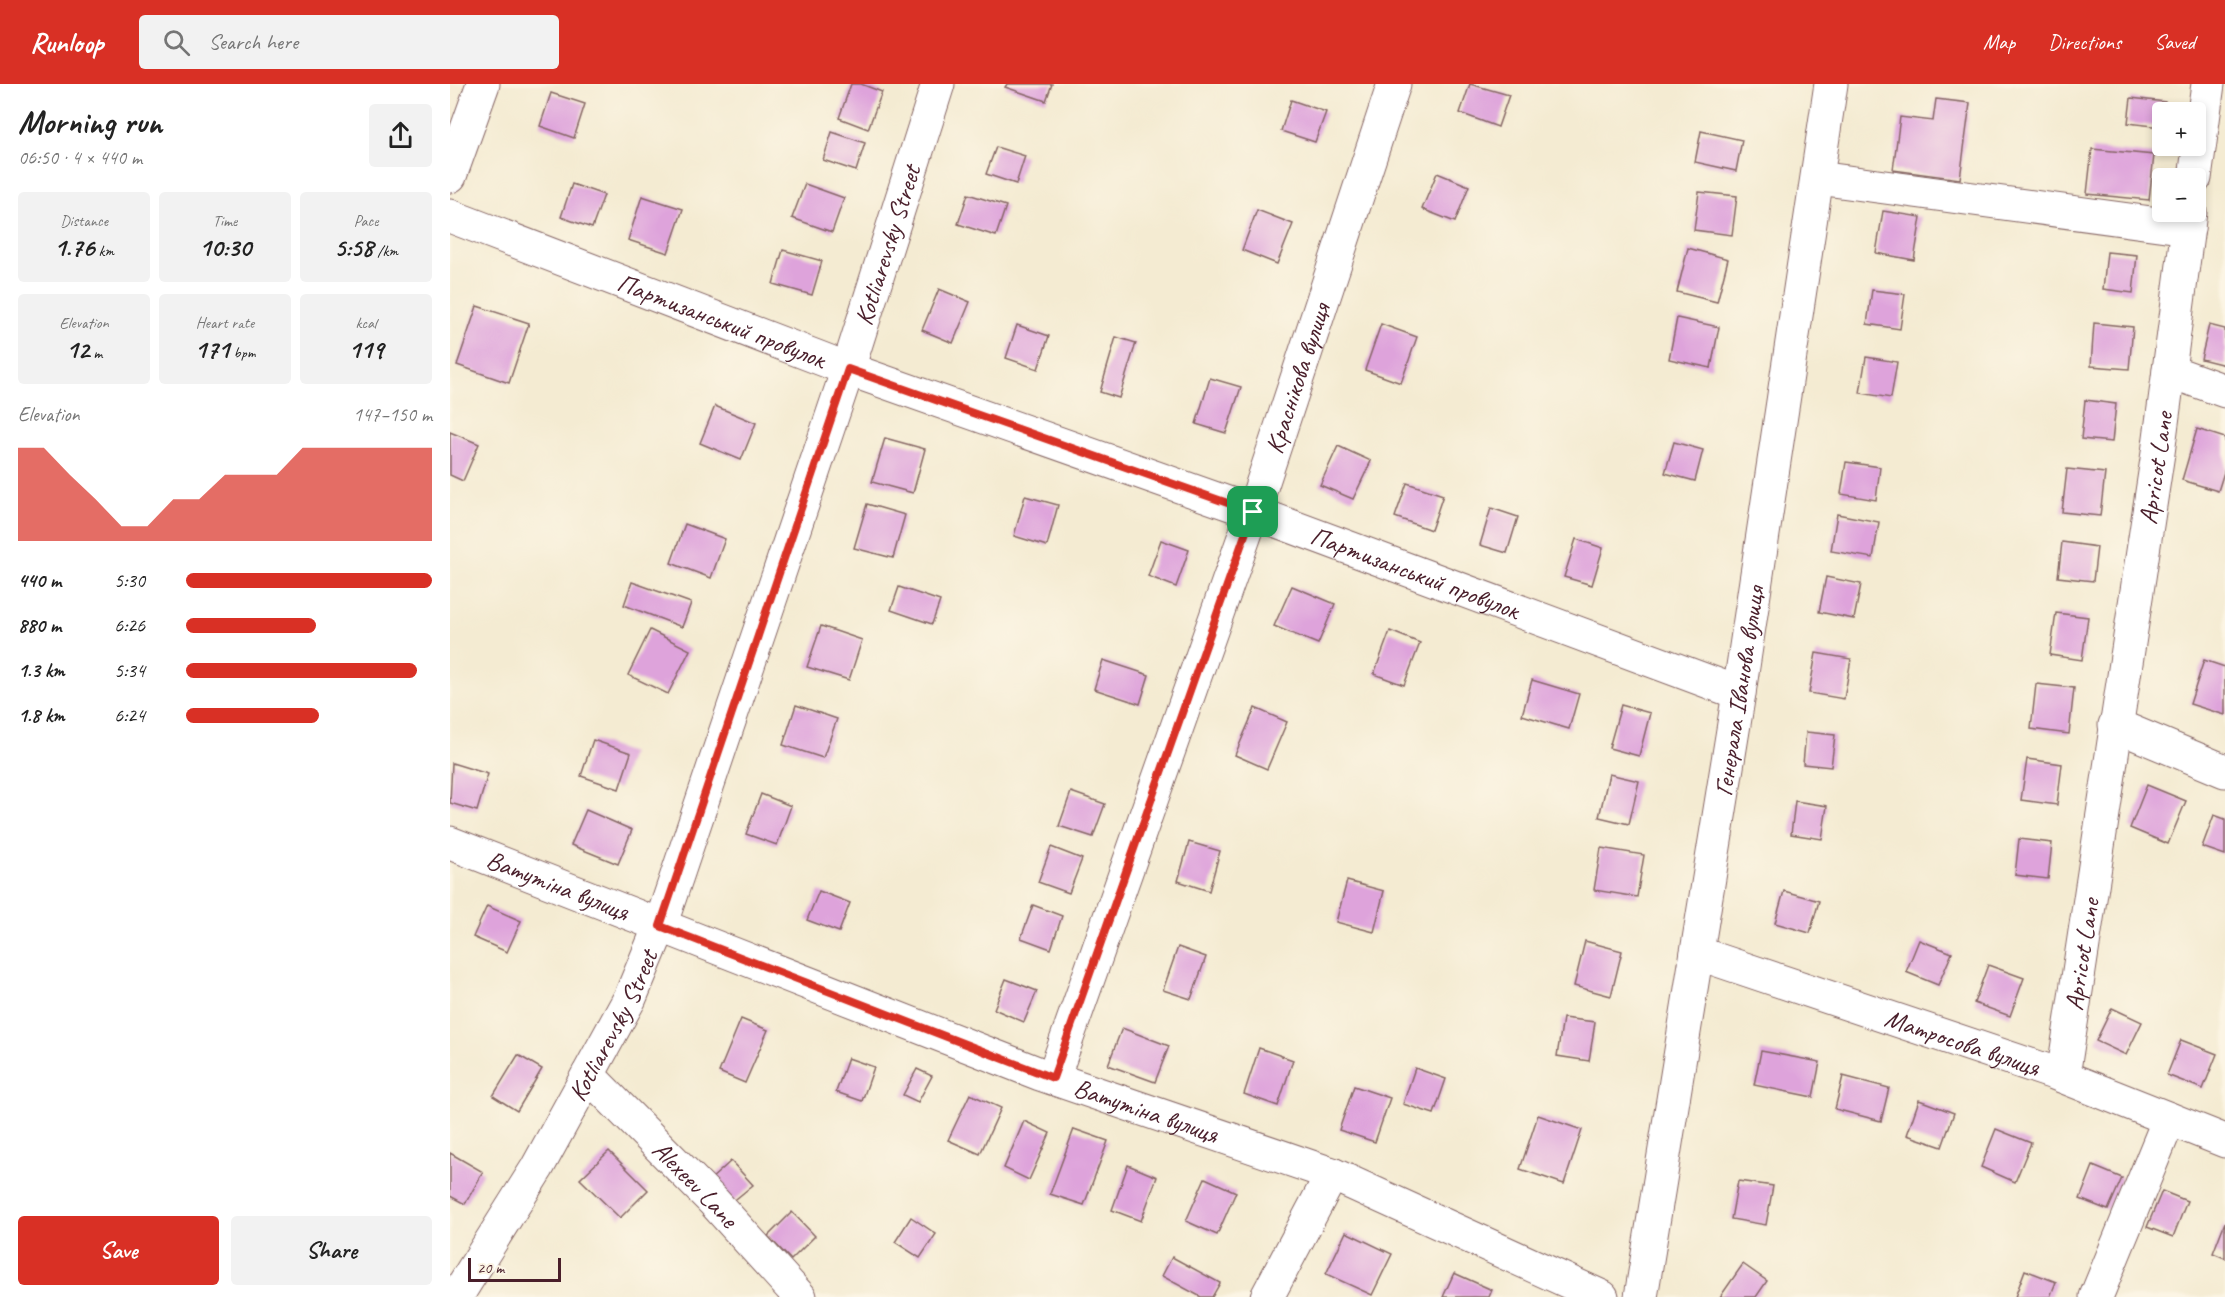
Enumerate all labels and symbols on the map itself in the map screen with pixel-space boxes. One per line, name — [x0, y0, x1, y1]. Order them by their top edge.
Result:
street label: Kotliarevsky Street — [847, 159, 929, 329]
street label: Партизанський провулок — [613, 266, 832, 377]
street label: Краснікова вулиця — [1257, 297, 1338, 458]
street label: Apricot Lane — [2131, 408, 2181, 526]
pin — [1227, 486, 1278, 537]
street label: Партизанський провулок — [1306, 519, 1526, 628]
street label: Генерала Іванова вулиця — [1707, 582, 1772, 798]
street label: Ватутіна вулиця — [482, 843, 635, 929]
street label: Apricot Lane — [2057, 894, 2107, 1013]
street label: Kotliarevsky Street — [561, 943, 666, 1107]
street label: Матросова вулиця — [1881, 1001, 2045, 1084]
street label: Ватутіна вулиця — [1070, 1071, 1224, 1151]
street label: Alexeev Lane — [645, 1134, 746, 1236]
scale bar — [468, 1255, 561, 1282]

